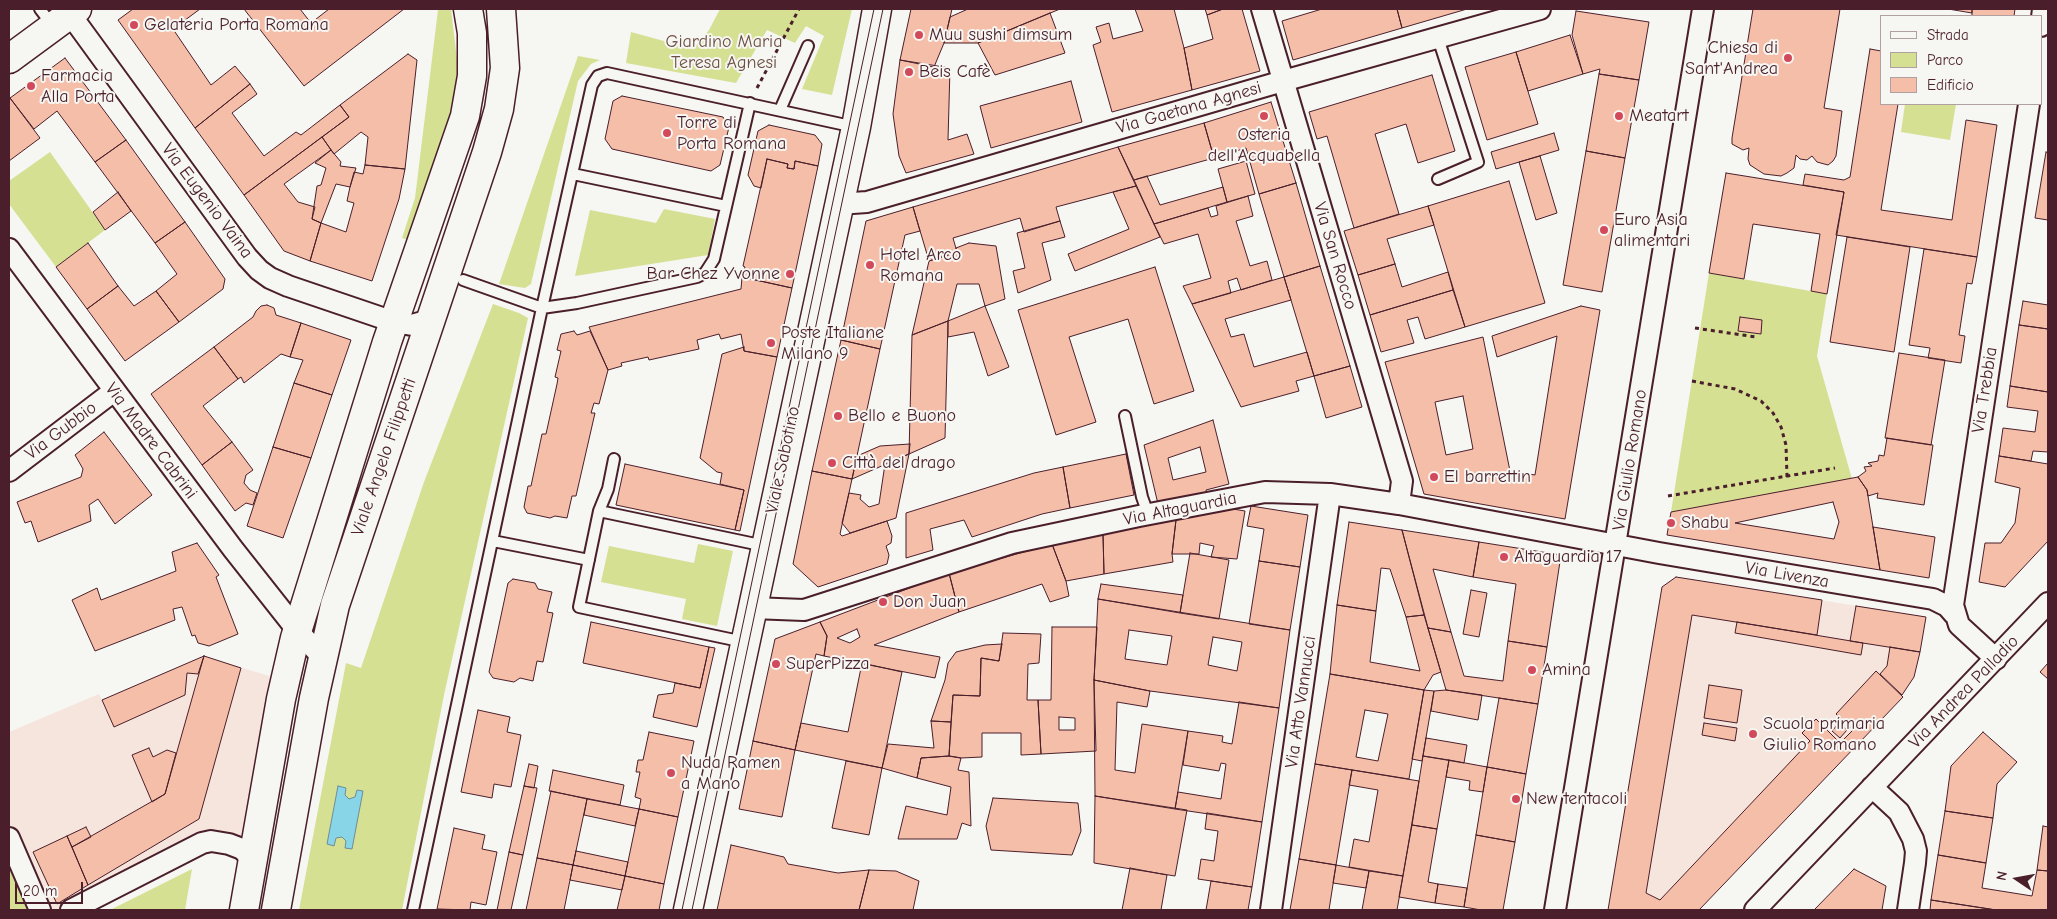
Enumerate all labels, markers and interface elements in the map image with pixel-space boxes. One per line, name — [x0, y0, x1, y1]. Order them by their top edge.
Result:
place label: Gelateria Porta Romana — [144, 14, 329, 36]
legend — [1880, 15, 2042, 105]
marker: Gelateria Porta Romana — [128, 19, 140, 31]
place label: Muu sushi dimsum — [929, 24, 1072, 46]
text: Strada — [1927, 26, 1969, 44]
marker: Muu sushi dimsum — [913, 29, 925, 41]
park label: Giardino Maria Teresa Agnesi — [666, 31, 782, 74]
place label: Chiesa di Sant'Andrea — [1685, 37, 1778, 80]
text: Parco — [1927, 51, 1963, 69]
marker: Chiesa di Sant'Andrea — [1782, 52, 1794, 64]
place label: Beis Cafè — [919, 61, 991, 83]
place label: Farmacia Alla Porta — [41, 65, 115, 108]
marker: Beis Cafè — [903, 66, 915, 78]
text: Edificio — [1927, 76, 1974, 94]
street label: Via Gaetana Agnesi — [1114, 77, 1264, 139]
marker: Farmacia Alla Porta — [25, 80, 37, 92]
place label: Meatart — [1629, 105, 1689, 127]
marker: Osteria dell'Acquabella — [1258, 110, 1270, 122]
marker: Meatart — [1613, 110, 1625, 122]
place label: Torre di Porta Romana — [677, 112, 786, 154]
place label: Osteria dell'Acquabella — [1208, 124, 1320, 166]
marker: Torre di Porta Romana — [661, 127, 673, 139]
street label: Via Eugenio Vaina — [157, 139, 257, 263]
street label: Via San Rocco — [1308, 200, 1362, 312]
place label: Euro Asia alimentari — [1614, 209, 1690, 252]
marker: Euro Asia alimentari — [1598, 224, 1610, 236]
place label: Hotel Arco Romana — [880, 244, 961, 286]
marker: Hotel Arco Romana — [864, 259, 876, 271]
place label: Bar Chez Yvonne — [647, 263, 780, 285]
marker: Bar Chez Yvonne — [784, 268, 796, 280]
place label: Poste Italiane Milano 9 — [781, 322, 884, 364]
marker: Poste Italiane Milano 9 — [765, 337, 777, 349]
street label: Via Trebbia — [1968, 345, 2002, 435]
street label: Viale Angelo Filippetti — [347, 375, 421, 539]
street label: Via Madre Cabrini — [100, 379, 202, 503]
street label: Via Giulio Romano — [1608, 388, 1652, 532]
street label: Via Gubbio — [21, 397, 101, 465]
street label: Viale Sabotino — [761, 404, 805, 516]
place label: Bello e Buono — [848, 405, 956, 427]
marker: Bello e Buono — [832, 410, 844, 422]
place label: Città del drago — [842, 452, 955, 474]
marker: Città del drago — [826, 457, 838, 469]
place label: El barrettin — [1444, 466, 1531, 488]
marker: El barrettin — [1428, 471, 1440, 483]
street label: Via Altaguardia — [1122, 487, 1238, 531]
place label: Shabu — [1681, 512, 1729, 534]
marker: Shabu — [1665, 517, 1677, 529]
place label: Altaguardia 17 — [1514, 546, 1622, 568]
marker: Altaguardia 17 — [1498, 551, 1510, 563]
street label: Via Livenza — [1743, 557, 1831, 593]
place label: Don Juan — [893, 591, 966, 613]
marker: Don Juan — [877, 596, 889, 608]
street label: Via Andrea Palladio — [1904, 631, 2024, 753]
street label: Via Atto Vannucci — [1281, 635, 1321, 769]
place label: SuperPizza — [786, 653, 870, 675]
marker: SuperPizza — [770, 658, 782, 670]
place label: Amina — [1542, 659, 1591, 681]
marker: Amina — [1526, 664, 1538, 676]
place label: Scuola primaria Giulio Romano — [1763, 713, 1885, 756]
marker: Scuola primaria Giulio Romano — [1747, 728, 1759, 740]
place label: Nuda Ramen a Mano — [681, 752, 781, 794]
marker: Nuda Ramen a Mano — [665, 767, 677, 779]
place label: New tentacoli — [1526, 788, 1627, 810]
marker: New tentacoli — [1510, 793, 1522, 805]
north arrow — [1992, 854, 2042, 904]
text: N — [1993, 870, 2011, 882]
scale bar — [18, 872, 85, 904]
text: 20 m — [23, 882, 57, 900]

